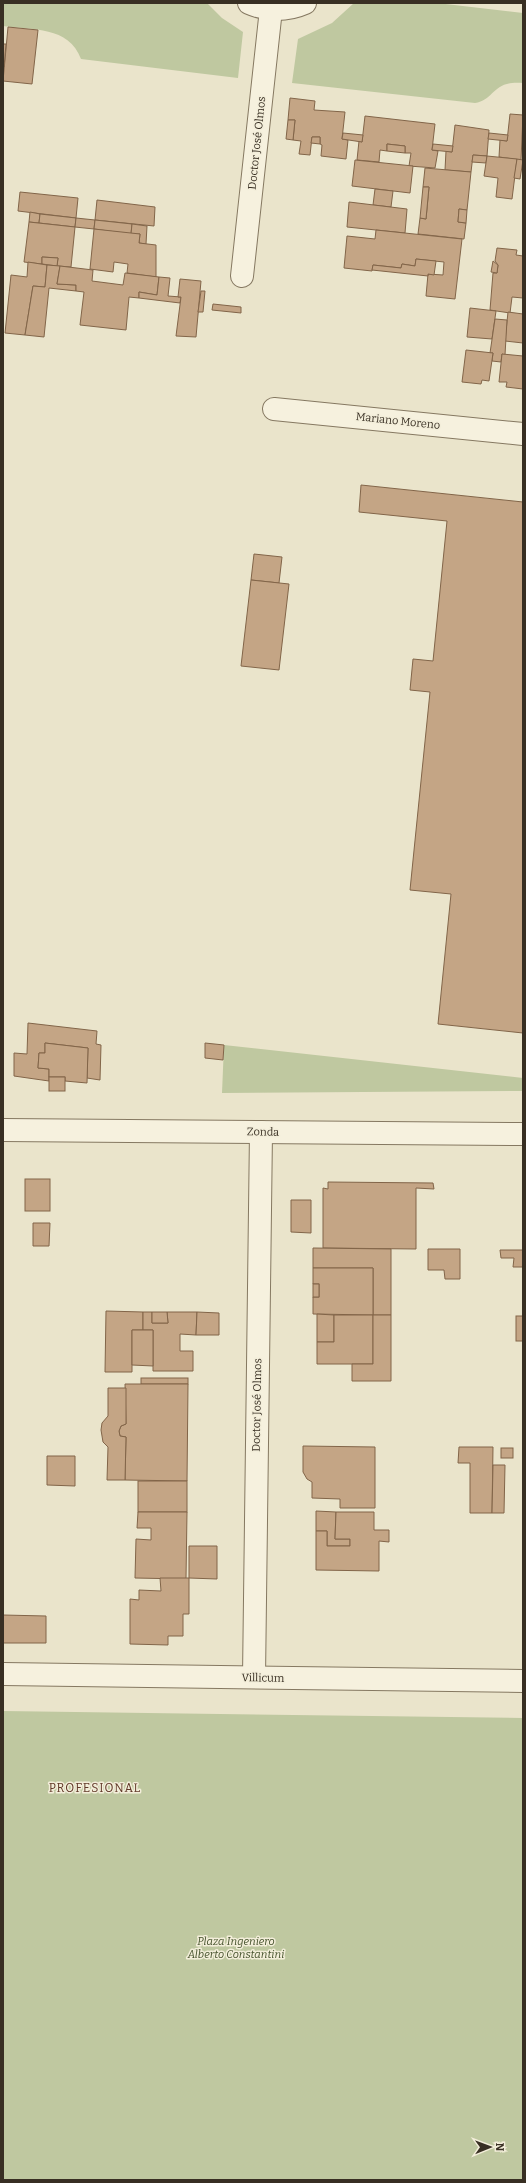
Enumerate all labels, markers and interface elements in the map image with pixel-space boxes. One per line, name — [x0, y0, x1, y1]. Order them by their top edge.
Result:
street label: Doctor José Olmos — [246, 96, 268, 190]
street label: Mariano Moreno — [355, 410, 441, 432]
street label: Zonda — [247, 1125, 279, 1139]
street label: Doctor José Olmos — [250, 1358, 264, 1452]
street label: Villicum — [241, 1671, 285, 1685]
district label: PROFESIONAL — [49, 1781, 141, 1795]
park label: Plaza Ingeniero Alberto Constantini — [187, 1935, 284, 1961]
north arrow — [470, 2127, 510, 2167]
text: N — [493, 2142, 506, 2152]

